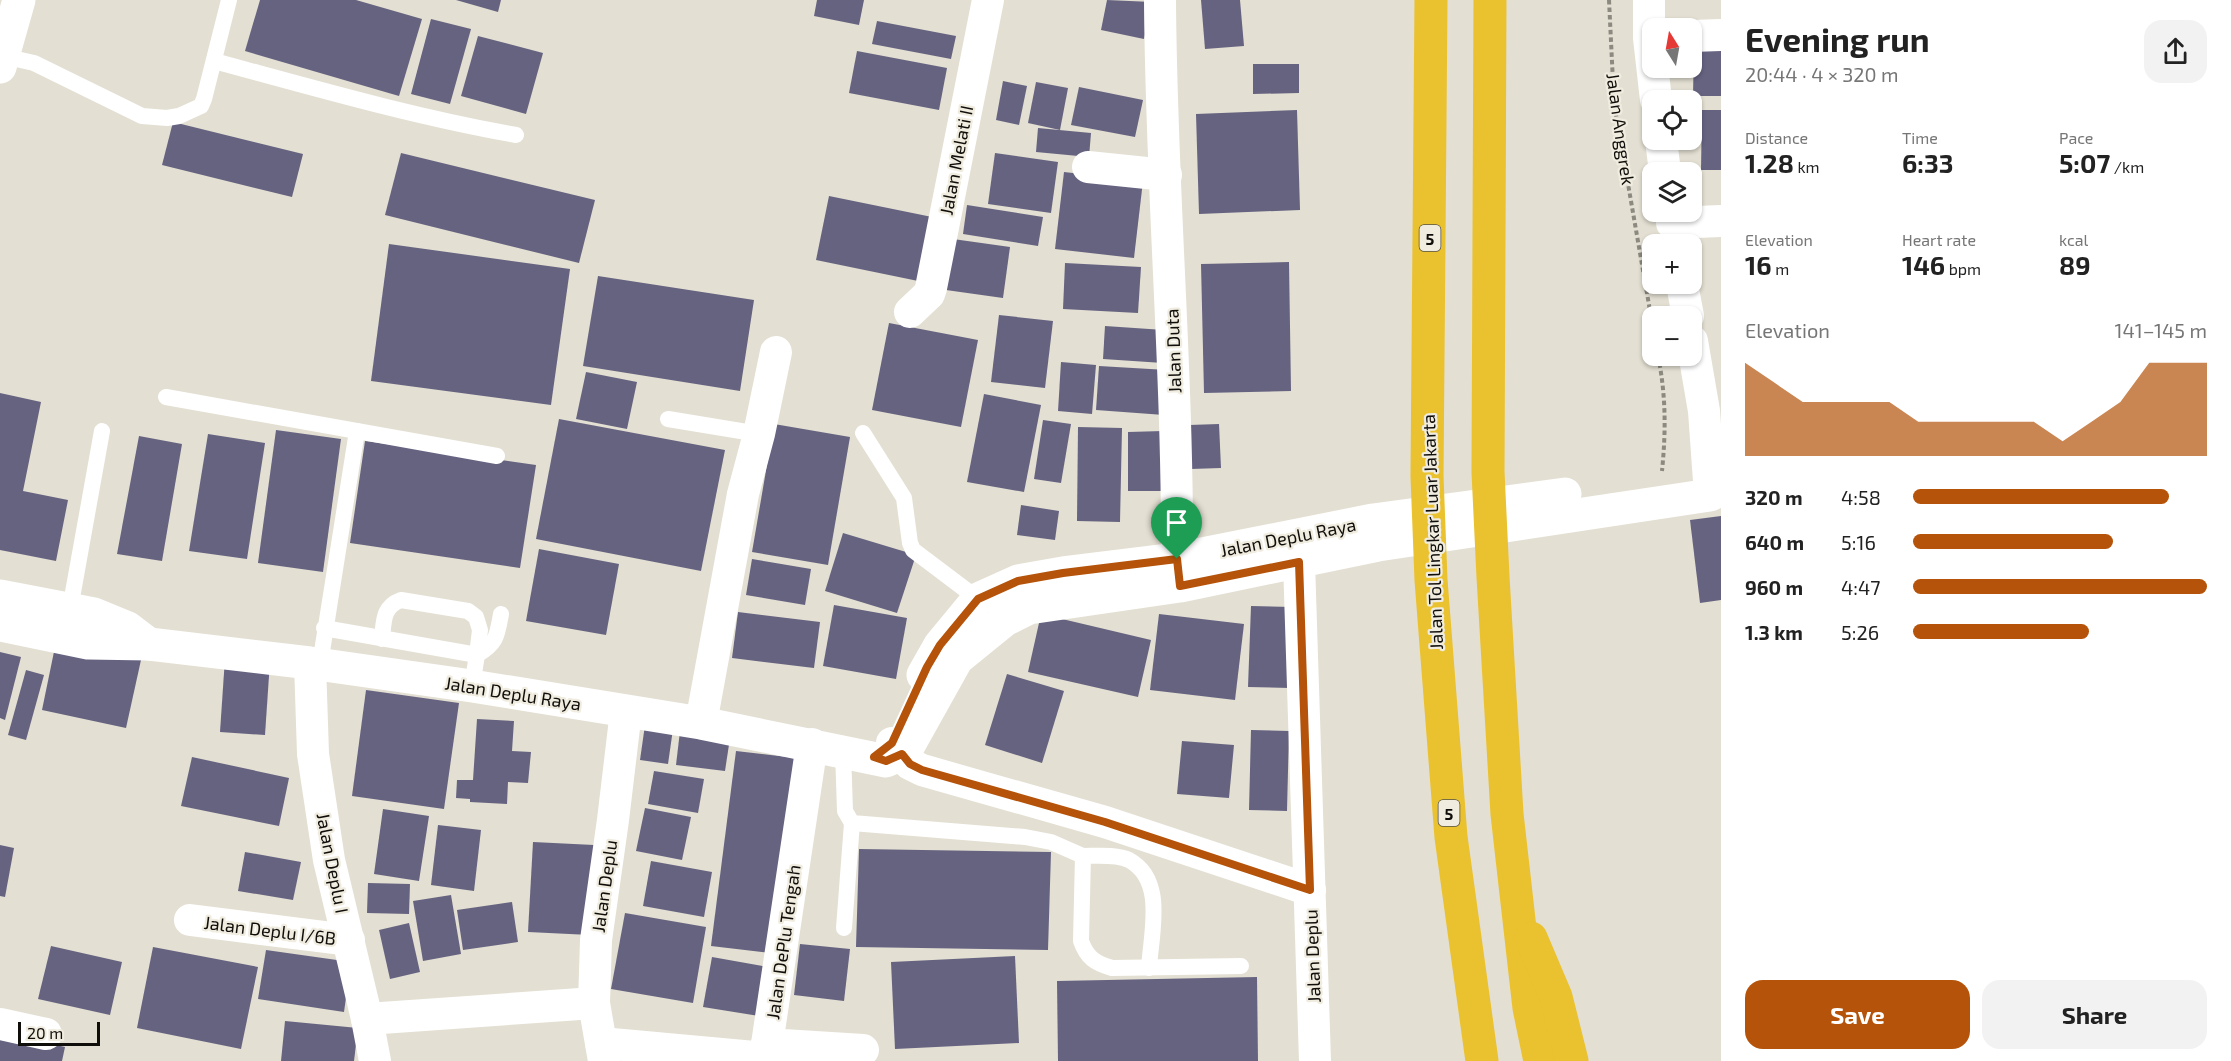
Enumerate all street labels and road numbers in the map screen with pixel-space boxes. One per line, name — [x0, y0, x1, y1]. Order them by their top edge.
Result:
street label: Jalan Anggrek — [1602, 72, 1640, 186]
street label: Jalan Melati II — [935, 103, 977, 217]
road number: 5 — [1420, 225, 1440, 251]
street label: Jalan Duta — [1161, 308, 1185, 394]
street label: Jalan Tol Lingkar Luar Jakarta — [1417, 414, 1447, 650]
street label: Jalan Deplu Raya — [1218, 513, 1358, 561]
street label: Jalan Deplu Raya — [443, 671, 583, 715]
road number: 5 — [1438, 800, 1460, 826]
street label: Jalan Deplu I — [312, 811, 354, 915]
street label: Jalan Deplu — [587, 838, 621, 934]
street label: Jalan DePlu Tengah — [761, 863, 805, 1021]
street label: Jalan Deplu — [1299, 909, 1325, 1003]
street label: Jalan Deplu I/6B — [203, 911, 337, 949]

